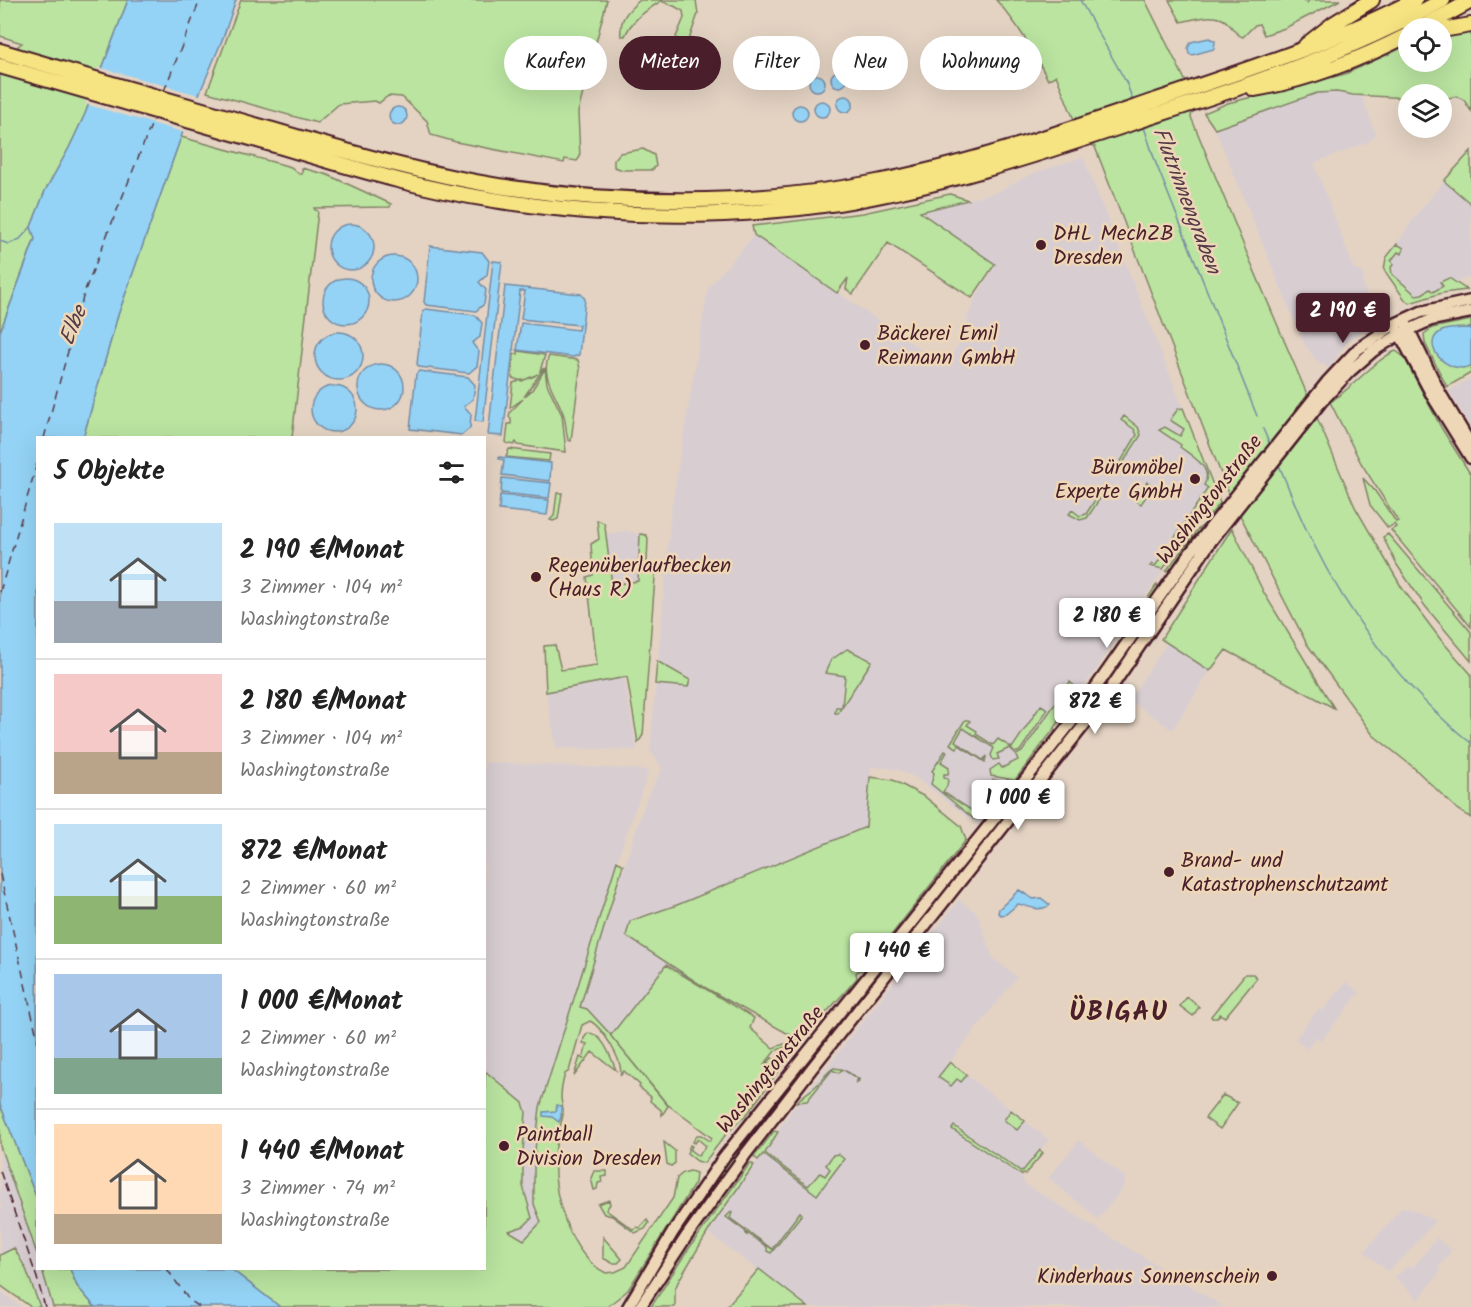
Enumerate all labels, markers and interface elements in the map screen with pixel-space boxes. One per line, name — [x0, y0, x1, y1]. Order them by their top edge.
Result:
map controls — [1398, 18, 1452, 138]
button: locate — [1398, 18, 1452, 72]
chip: Kaufen — [504, 36, 607, 90]
chip: Mieten — [619, 36, 721, 90]
chip: Filter — [733, 36, 820, 90]
chip: Neu — [832, 36, 908, 90]
chip: Wohnung — [920, 36, 1042, 90]
button: layers — [1398, 84, 1452, 138]
water label: Flutrinnengraben — [1142, 122, 1231, 282]
place label: DHL MechZB Dresden — [1053, 218, 1174, 275]
marker: DHL MechZB Dresden — [1034, 238, 1048, 252]
pin: 2 190 € — [1288, 293, 1398, 344]
text: 2 190 € — [1310, 296, 1376, 328]
water label: Elbe — [51, 299, 99, 351]
place label: Bäckerei Emil Reimann GmbH — [877, 318, 1016, 375]
marker: Bäckerei Emil Reimann GmbH — [858, 338, 872, 352]
street label: Washingtonstraße — [1149, 427, 1272, 572]
text: 5 Objekte — [54, 451, 165, 493]
place label: Büromöbel Experte GmbH — [1055, 452, 1183, 509]
icon: filters — [435, 456, 468, 489]
marker: Büromöbel Experte GmbH — [1188, 472, 1202, 486]
text: 2 190 €/Monat — [240, 530, 404, 572]
icon: home — [102, 547, 174, 619]
place label: Regenüberlaufbecken (Haus R) — [548, 550, 731, 607]
marker: Regenüberlaufbecken (Haus R) — [529, 570, 543, 584]
text: 3 Zimmer · 104 m² — [240, 572, 402, 604]
pin: 2 180 € — [1052, 598, 1162, 649]
text: 2 180 € — [1073, 601, 1141, 633]
text: Washingtonstraße — [240, 604, 390, 636]
text: 2 180 €/Monat — [240, 681, 406, 723]
pin: 872 € — [1053, 684, 1137, 735]
text: 872 € — [1068, 687, 1122, 719]
icon: home — [102, 698, 174, 770]
text: 3 Zimmer · 104 m² — [240, 723, 402, 755]
text: Washingtonstraße — [240, 755, 390, 787]
pin: 1 000 € — [963, 780, 1073, 831]
text: 1 000 € — [986, 783, 1050, 815]
text: 872 €/Monat — [240, 831, 388, 873]
place label: Brand- und Katastrophenschutzamt — [1181, 845, 1389, 902]
icon: home — [102, 848, 174, 920]
marker: Brand- und Katastrophenschutzamt — [1162, 865, 1176, 879]
text: 2 Zimmer · 60 m² — [240, 873, 396, 905]
text: Washingtonstraße — [240, 905, 390, 937]
pin: 1 440 € — [842, 933, 952, 984]
text: 1 440 € — [864, 936, 930, 968]
text: 1 000 €/Monat — [240, 981, 403, 1023]
district label: ÜBIGAU — [1070, 991, 1169, 1034]
icon: home — [102, 998, 174, 1070]
street label: Washingtonstraße — [709, 998, 834, 1141]
text: 2 Zimmer · 60 m² — [240, 1023, 396, 1055]
text: Washingtonstraße — [240, 1055, 390, 1087]
place label: Paintball Division Dresden — [516, 1119, 662, 1176]
text: 1 440 €/Monat — [240, 1131, 404, 1173]
marker: Paintball Division Dresden — [497, 1139, 511, 1153]
icon: home — [102, 1148, 174, 1220]
text: 3 Zimmer · 74 m² — [240, 1173, 395, 1205]
text: Washingtonstraße — [240, 1205, 390, 1237]
place label: Kinderhaus Sonnenschein — [1037, 1261, 1260, 1294]
marker: Kinderhaus Sonnenschein — [1265, 1269, 1279, 1283]

